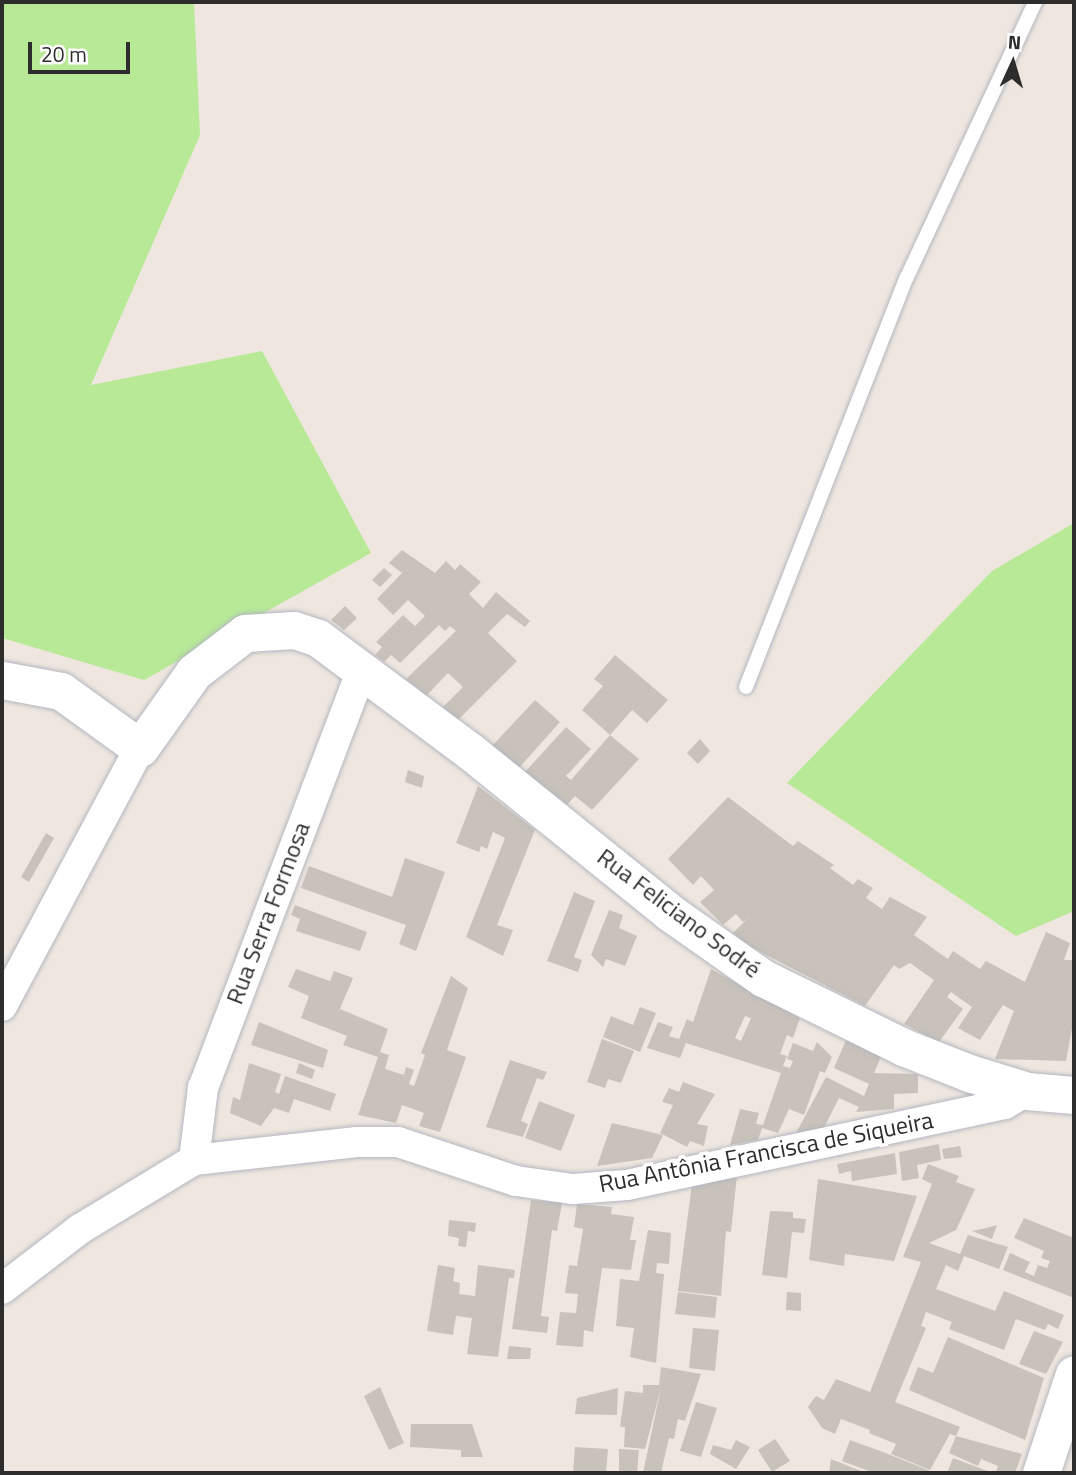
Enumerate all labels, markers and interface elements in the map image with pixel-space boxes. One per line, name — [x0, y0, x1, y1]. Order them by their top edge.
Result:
text: N — [1007, 27, 1022, 56]
scale bar — [32, 28, 133, 72]
north arrow — [978, 28, 1048, 98]
text: 20 m — [41, 38, 87, 70]
street label: Rua Serra Formosa — [220, 818, 316, 1008]
street label: Rua Feliciano Sodré — [592, 842, 766, 984]
street label: Rua Antônia Francisca de Siqueira — [596, 1105, 936, 1199]

